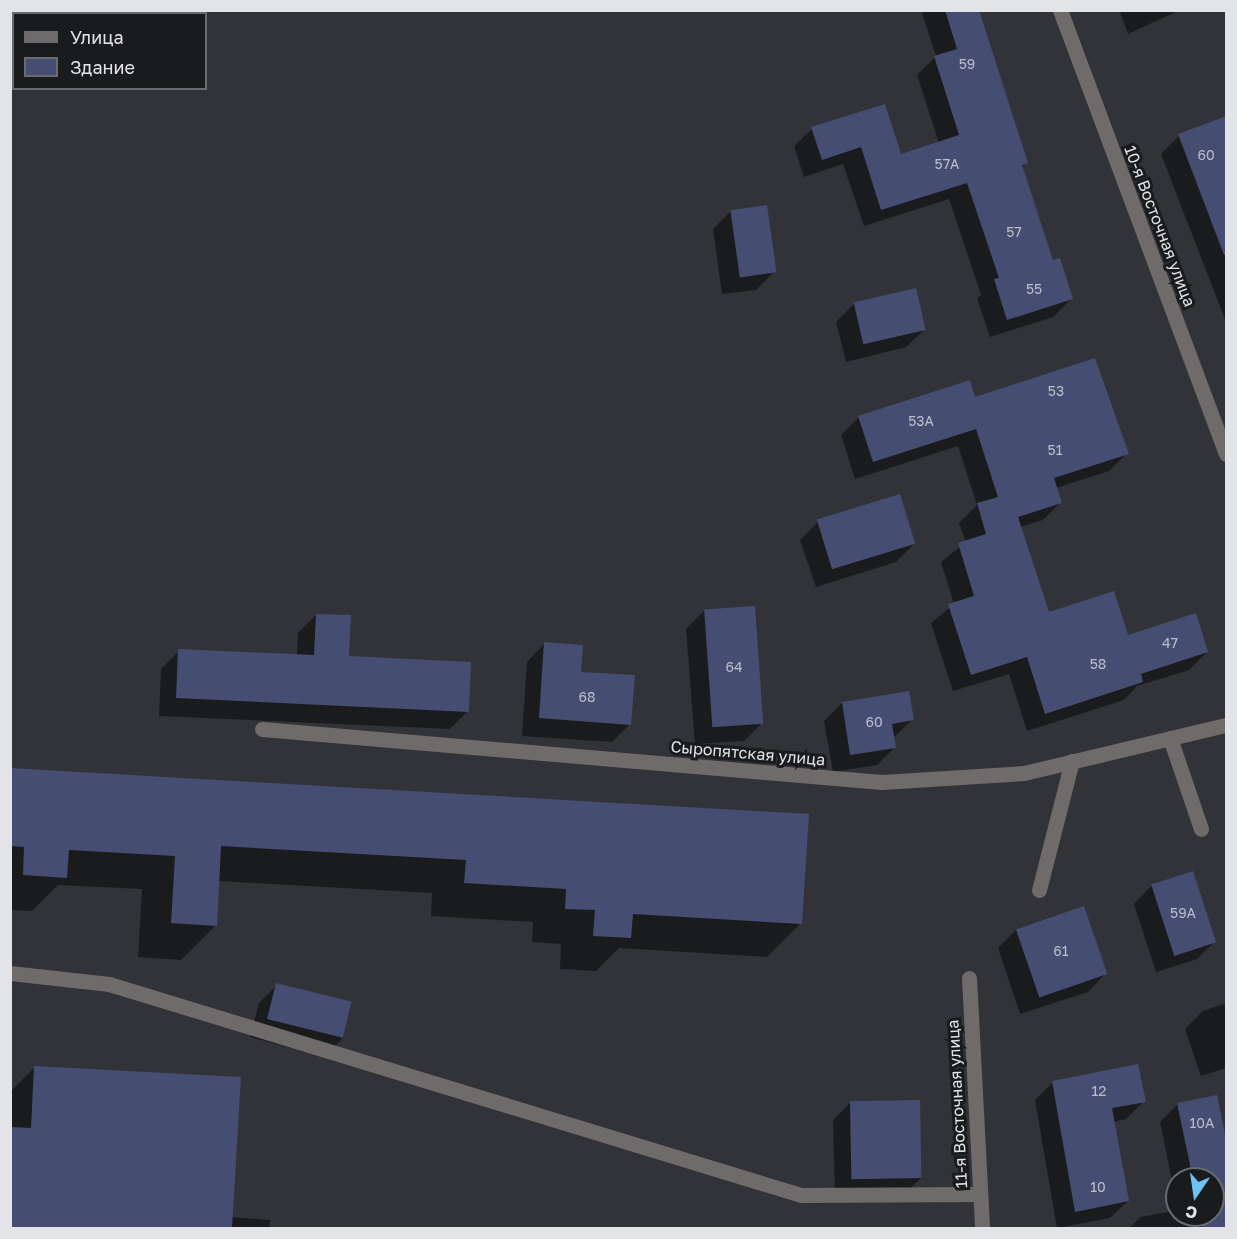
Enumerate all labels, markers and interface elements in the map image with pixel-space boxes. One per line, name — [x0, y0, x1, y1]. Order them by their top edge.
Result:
legend — [12, 12, 207, 90]
text: Улица — [70, 26, 124, 48]
text: Здание — [70, 56, 135, 78]
house number: 59 — [959, 56, 975, 72]
street label: 10-я Восточная улица — [1120, 143, 1200, 309]
house number: 60 — [1197, 147, 1215, 163]
house number: 57А — [935, 156, 959, 172]
house number: 57 — [1006, 224, 1022, 240]
house number: 55 — [1026, 281, 1042, 297]
house number: 53 — [1048, 383, 1064, 399]
house number: 53А — [908, 413, 934, 429]
house number: 51 — [1048, 442, 1062, 458]
house number: 47 — [1162, 635, 1178, 651]
house number: 58 — [1090, 656, 1106, 672]
house number: 64 — [725, 659, 743, 675]
house number: 68 — [578, 689, 596, 705]
house number: 60 — [865, 714, 883, 730]
street label: Сыропятская улица — [670, 737, 826, 769]
house number: 59А — [1170, 905, 1196, 921]
house number: 61 — [1053, 943, 1069, 959]
street label: 11-я Восточная улица — [943, 1019, 971, 1189]
house number: 12 — [1092, 1083, 1106, 1099]
house number: 10А — [1190, 1115, 1214, 1131]
north arrow — [1165, 1167, 1225, 1227]
house number: 10 — [1090, 1179, 1106, 1195]
text: С — [1184, 1202, 1199, 1224]

